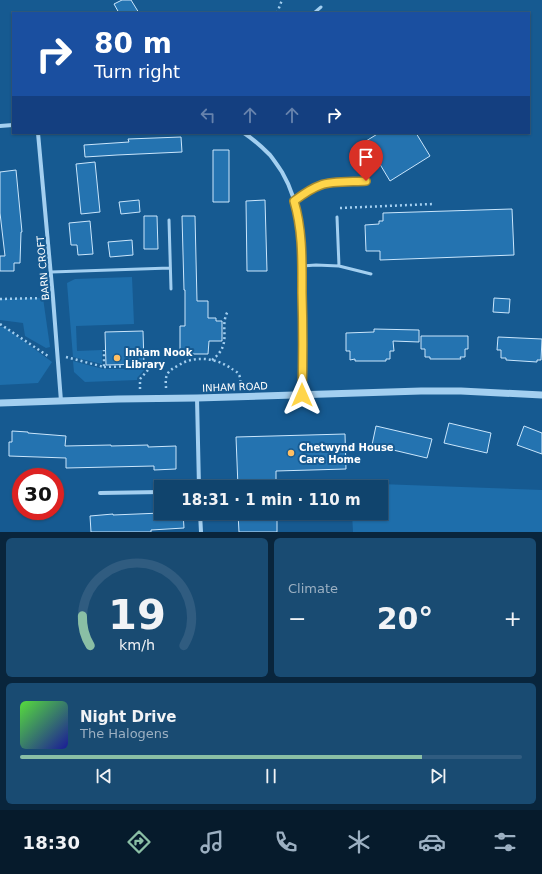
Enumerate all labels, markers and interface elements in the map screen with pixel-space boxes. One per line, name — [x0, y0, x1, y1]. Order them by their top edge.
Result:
text: 80 m — [94, 27, 172, 60]
icon: right — [28, 28, 80, 80]
text: Turn right — [94, 61, 180, 82]
icon: left — [197, 104, 219, 126]
icon: ahead — [239, 104, 261, 126]
icon: ahead — [281, 104, 303, 126]
icon: right — [323, 104, 345, 126]
pin — [349, 140, 383, 181]
icon: arrive — [355, 146, 377, 168]
street label: BARN CROFT — [35, 234, 51, 301]
place label: Inham Nook Library — [125, 347, 193, 370]
marker: Inham Nook Library — [112, 353, 122, 363]
position arrow — [281, 374, 323, 416]
street label: INHAM ROAD — [202, 380, 268, 394]
place label: Chetwynd House Care Home — [299, 442, 394, 465]
marker: Chetwynd House Care Home — [286, 448, 296, 458]
speed limit sign: 30 — [12, 468, 64, 520]
text: 18:31 · 1 min · 110 m — [181, 491, 361, 509]
text: Climate — [288, 581, 338, 596]
text: 19 — [108, 589, 166, 638]
text: 20° — [377, 601, 433, 636]
text: − — [288, 606, 306, 631]
text: + — [504, 606, 522, 631]
text: km/h — [119, 636, 155, 652]
text: Night Drive — [80, 708, 176, 726]
text: The Halogens — [80, 726, 169, 741]
icon: previous — [93, 765, 115, 787]
icon: pause — [260, 765, 282, 787]
icon: next — [427, 765, 449, 787]
icon: directions — [125, 828, 153, 856]
icon: music — [198, 828, 226, 856]
icon: phone — [272, 828, 300, 856]
icon: climate — [345, 828, 373, 856]
icon: car — [418, 828, 446, 856]
icon: filters — [491, 828, 519, 856]
text: 18:30 — [23, 832, 80, 853]

